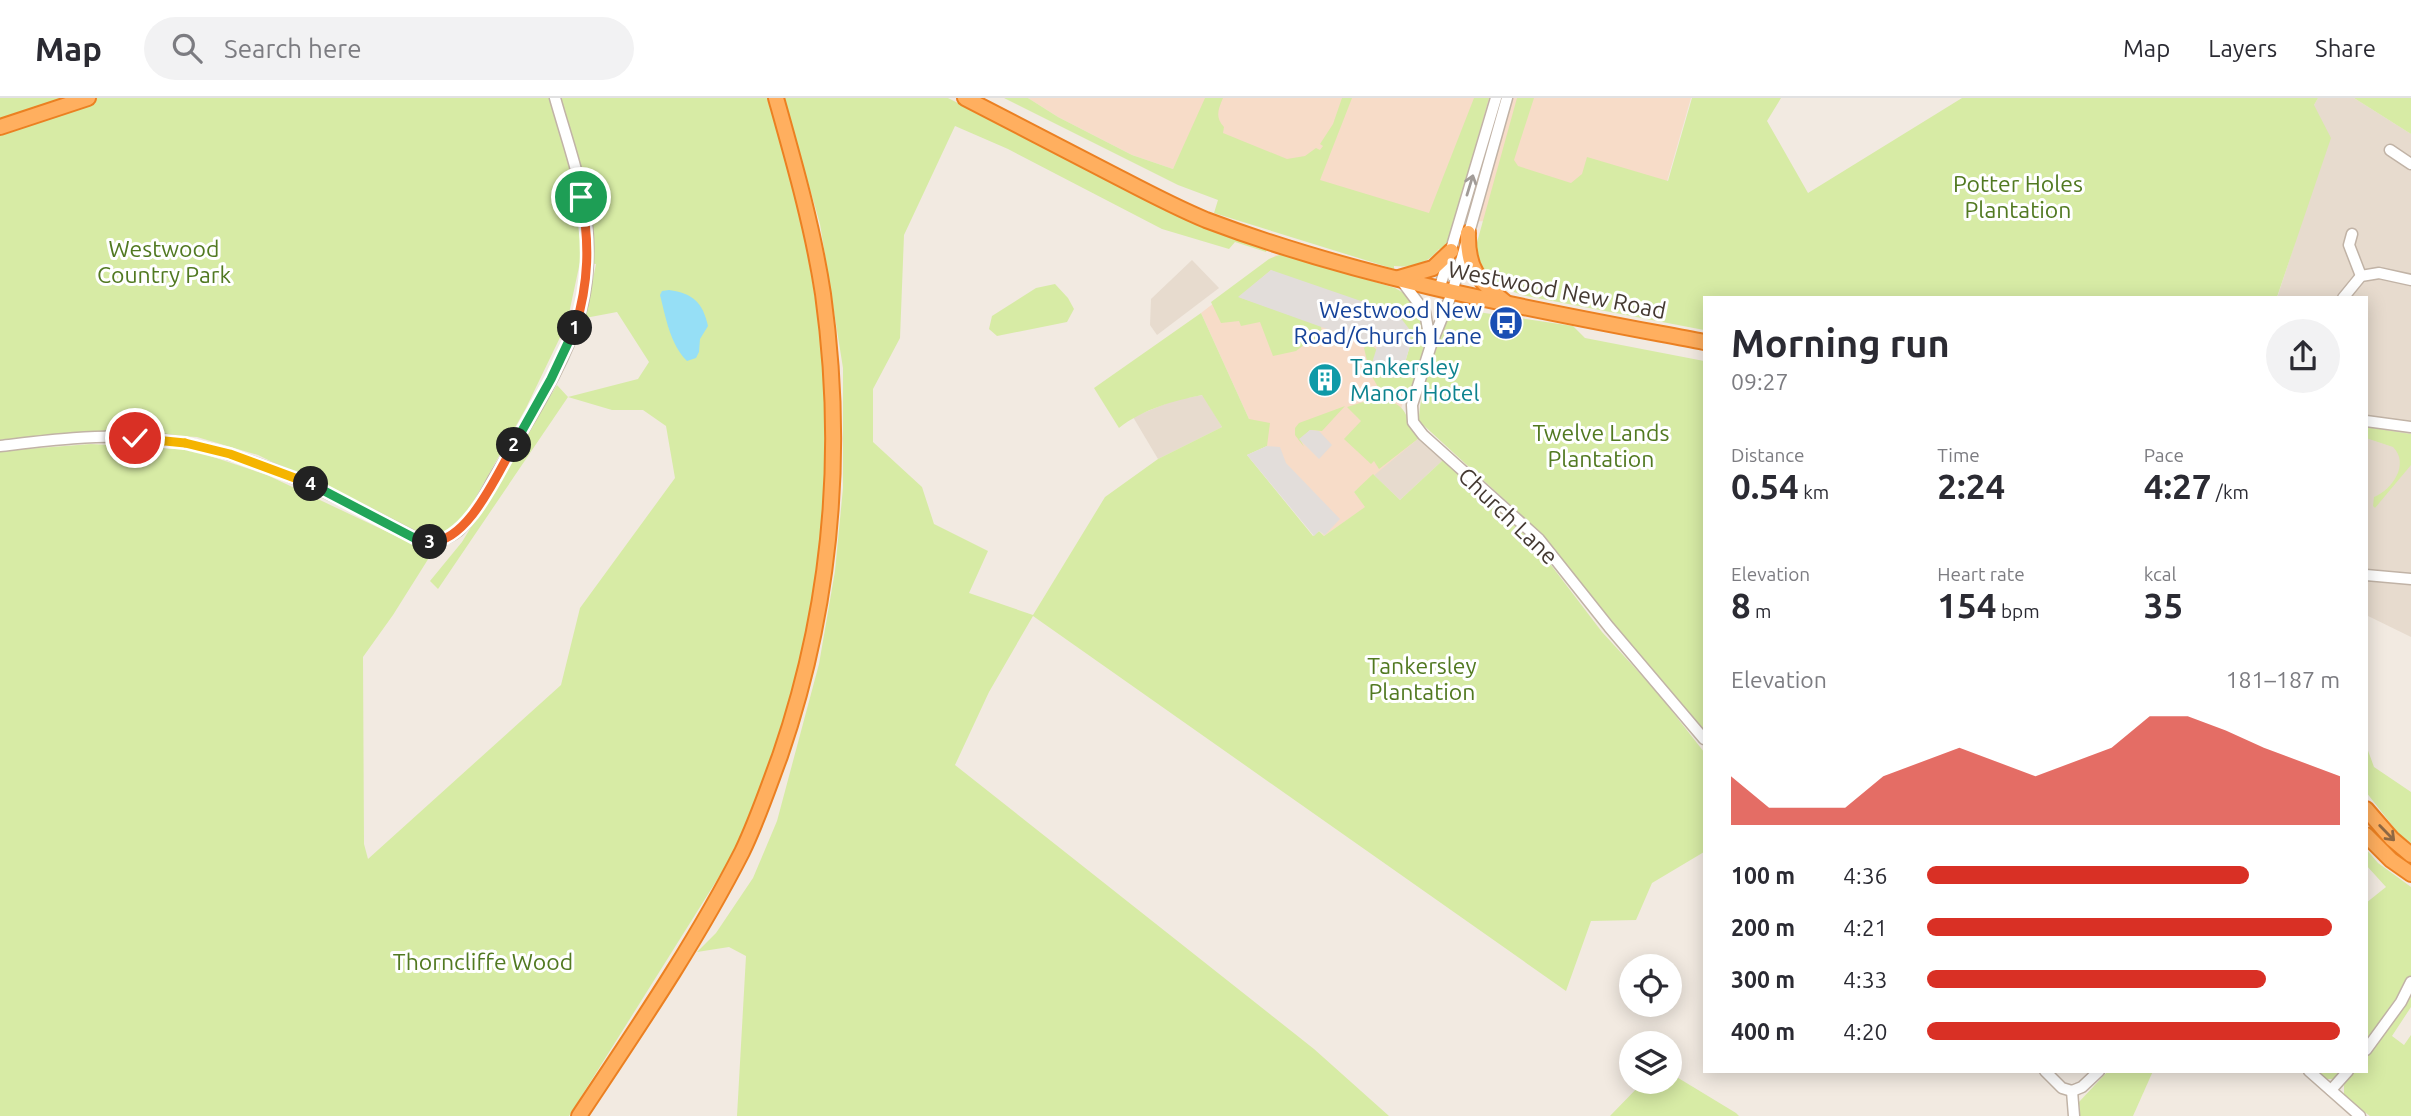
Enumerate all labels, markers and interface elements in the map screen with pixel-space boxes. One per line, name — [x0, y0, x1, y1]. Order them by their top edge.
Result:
search box — [144, 17, 634, 80]
icon: search — [168, 29, 206, 67]
text: Map — [35, 30, 102, 67]
text: Search here — [224, 34, 362, 63]
text: Map — [2123, 35, 2170, 62]
text: Layers — [2208, 35, 2277, 62]
text: Share — [2315, 35, 2376, 62]
pin — [551, 167, 611, 227]
park label: Potter Holes Plantation — [1953, 171, 2083, 222]
one-way arrow — [1464, 174, 1477, 196]
icon: arrive — [562, 178, 600, 216]
park label: Westwood Country Park — [97, 236, 231, 287]
street label: Westwood New Road — [1446, 256, 1668, 323]
place label: Westwood New Road/Church Lane — [1293, 297, 1482, 348]
bus stop icon: Westwood New Road/Church Lane — [1487, 304, 1525, 342]
pin: 1 — [558, 310, 592, 345]
text: 1 — [569, 316, 580, 338]
button: share — [2266, 319, 2340, 393]
text: Morning run — [1731, 322, 1950, 364]
place label: Tankersley Manor Hotel — [1350, 354, 1480, 405]
building icon: Tankersley Manor Hotel — [1306, 361, 1344, 399]
text: 09:27 — [1731, 369, 1789, 394]
pin — [105, 408, 165, 468]
icon: check — [116, 419, 154, 457]
park label: Twelve Lands Plantation — [1533, 420, 1669, 471]
pin: 2 — [496, 428, 532, 462]
text: 2 — [508, 433, 519, 455]
text: Distance — [1731, 444, 1805, 466]
text: Time — [1937, 444, 1980, 466]
text: Pace — [2144, 444, 2184, 466]
street label: Church Lane — [1454, 462, 1563, 569]
pin: 4 — [294, 466, 328, 502]
text: 0.54 — [1731, 466, 1799, 506]
text: 2:24 — [1937, 466, 2005, 506]
text: 4:27 — [2144, 466, 2212, 506]
text: 4 — [305, 472, 316, 494]
text: km — [1799, 481, 1829, 503]
text: /km — [2212, 481, 2249, 503]
pin: 3 — [412, 524, 448, 560]
text: 3 — [424, 530, 435, 552]
text: Elevation — [1731, 563, 1810, 585]
text: Heart rate — [1937, 563, 2025, 585]
text: kcal — [2144, 563, 2176, 585]
text: 8 — [1731, 585, 1751, 625]
text: 154 — [1937, 585, 1997, 625]
text: 35 — [2144, 585, 2183, 625]
text: m — [1751, 600, 1772, 622]
text: bpm — [1997, 600, 2040, 622]
park label: Tankersley Plantation — [1367, 653, 1477, 704]
text: Elevation — [1731, 667, 1827, 692]
text: 181–187 m — [2226, 667, 2340, 692]
one-way arrow — [2378, 824, 2395, 841]
text: 100 m — [1731, 863, 1795, 888]
text: 4:36 — [1843, 863, 1888, 888]
text: 200 m — [1731, 915, 1795, 940]
text: 4:21 — [1843, 915, 1888, 940]
park label: Thorncliffe Wood — [393, 949, 573, 974]
map controls — [1619, 954, 1682, 1094]
button: locate — [1619, 954, 1682, 1017]
text: 300 m — [1731, 967, 1795, 992]
text: 4:33 — [1843, 967, 1888, 992]
text: 400 m — [1731, 1019, 1795, 1044]
text: 4:20 — [1843, 1019, 1888, 1044]
button: layers — [1619, 1031, 1682, 1094]

